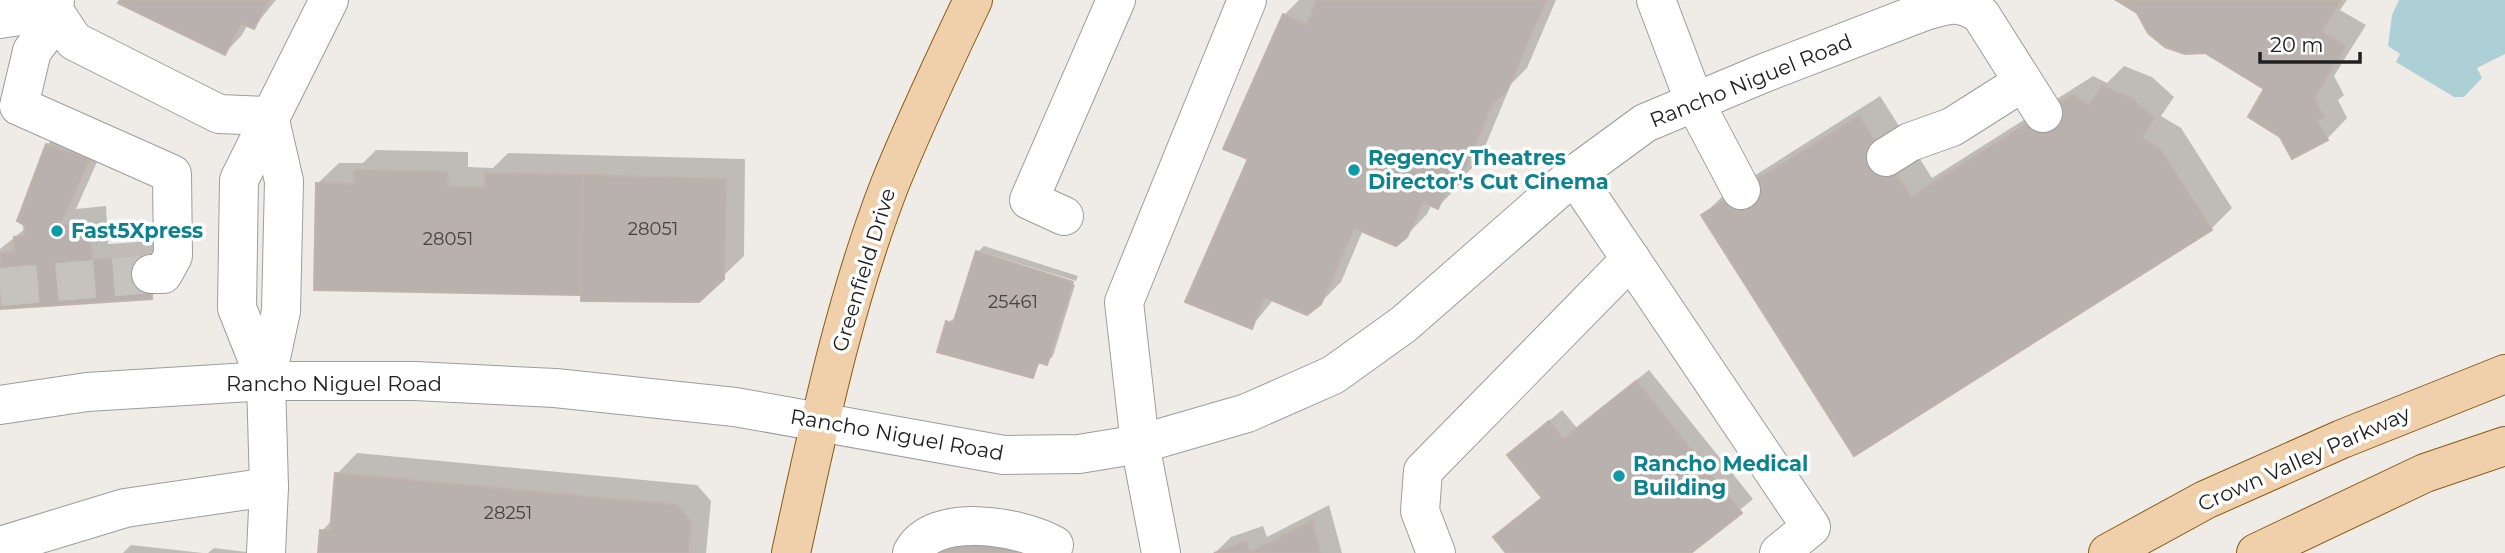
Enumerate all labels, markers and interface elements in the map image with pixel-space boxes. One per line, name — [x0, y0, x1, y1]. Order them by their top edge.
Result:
scale bar — [2260, 21, 2360, 65]
street label: Rancho Niguel Road — [1646, 28, 1856, 133]
text: 20 m — [2270, 32, 2324, 57]
place label: Regency Theatres Director's Cut Cinema — [1368, 145, 1609, 194]
marker: Regency Theatres Director's Cut Cinema — [1346, 162, 1362, 178]
street label: Greenfield Drive — [827, 185, 900, 355]
place label: Fast5Xpress — [71, 218, 203, 243]
house number: 28051 — [628, 218, 678, 240]
marker: Fast5Xpress — [49, 223, 65, 239]
house number: 28051 — [423, 228, 473, 250]
house number: 25461 — [988, 291, 1038, 313]
street label: Rancho Niguel Road — [226, 371, 442, 396]
street label: Crown Valley Parkway — [2194, 400, 2414, 517]
street label: Rancho Niguel Road — [788, 403, 1006, 466]
place label: Rancho Medical Building — [1633, 451, 1808, 500]
marker: Rancho Medical Building — [1611, 468, 1627, 484]
house number: 28251 — [484, 502, 532, 524]

